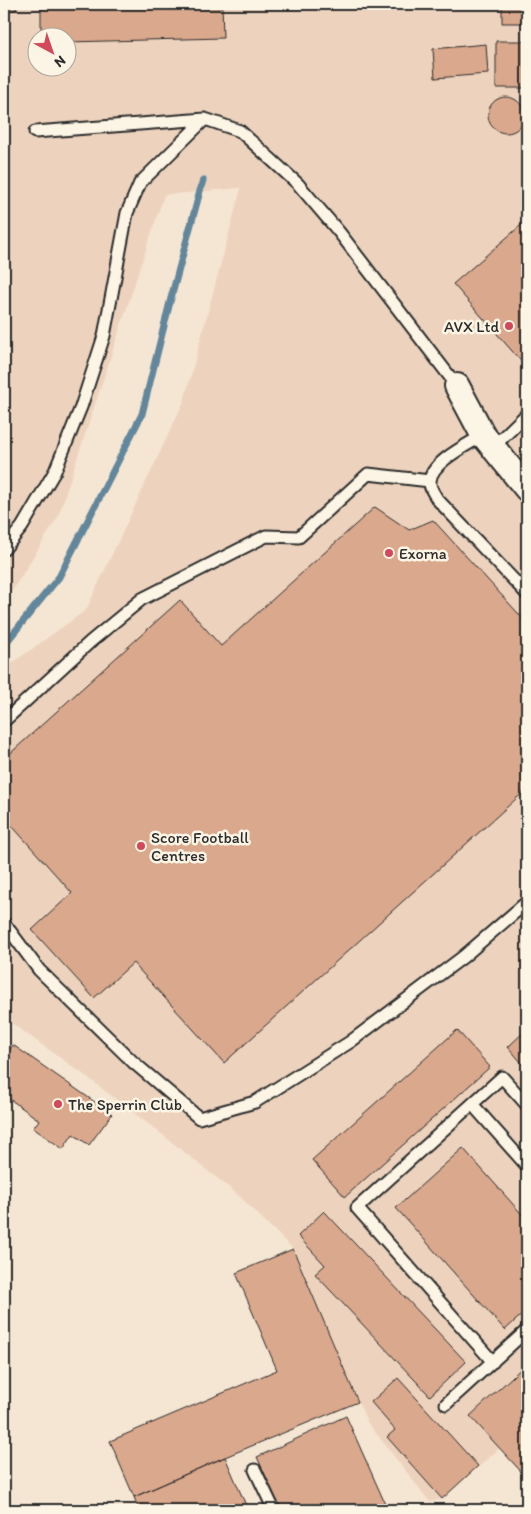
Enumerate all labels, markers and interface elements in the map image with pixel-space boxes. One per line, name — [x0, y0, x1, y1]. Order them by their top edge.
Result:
north arrow — [28, 28, 78, 78]
text: N — [51, 52, 69, 71]
place label: AVX Ltd — [444, 317, 499, 336]
marker: AVX Ltd — [503, 320, 515, 332]
place label: Exorna — [399, 544, 447, 563]
marker: Exorna — [383, 547, 395, 559]
place label: Score Football Centres — [151, 828, 249, 865]
marker: Score Football Centres — [135, 840, 147, 852]
place label: The Sperrin Club — [68, 1095, 182, 1114]
marker: The Sperrin Club — [52, 1098, 64, 1110]

